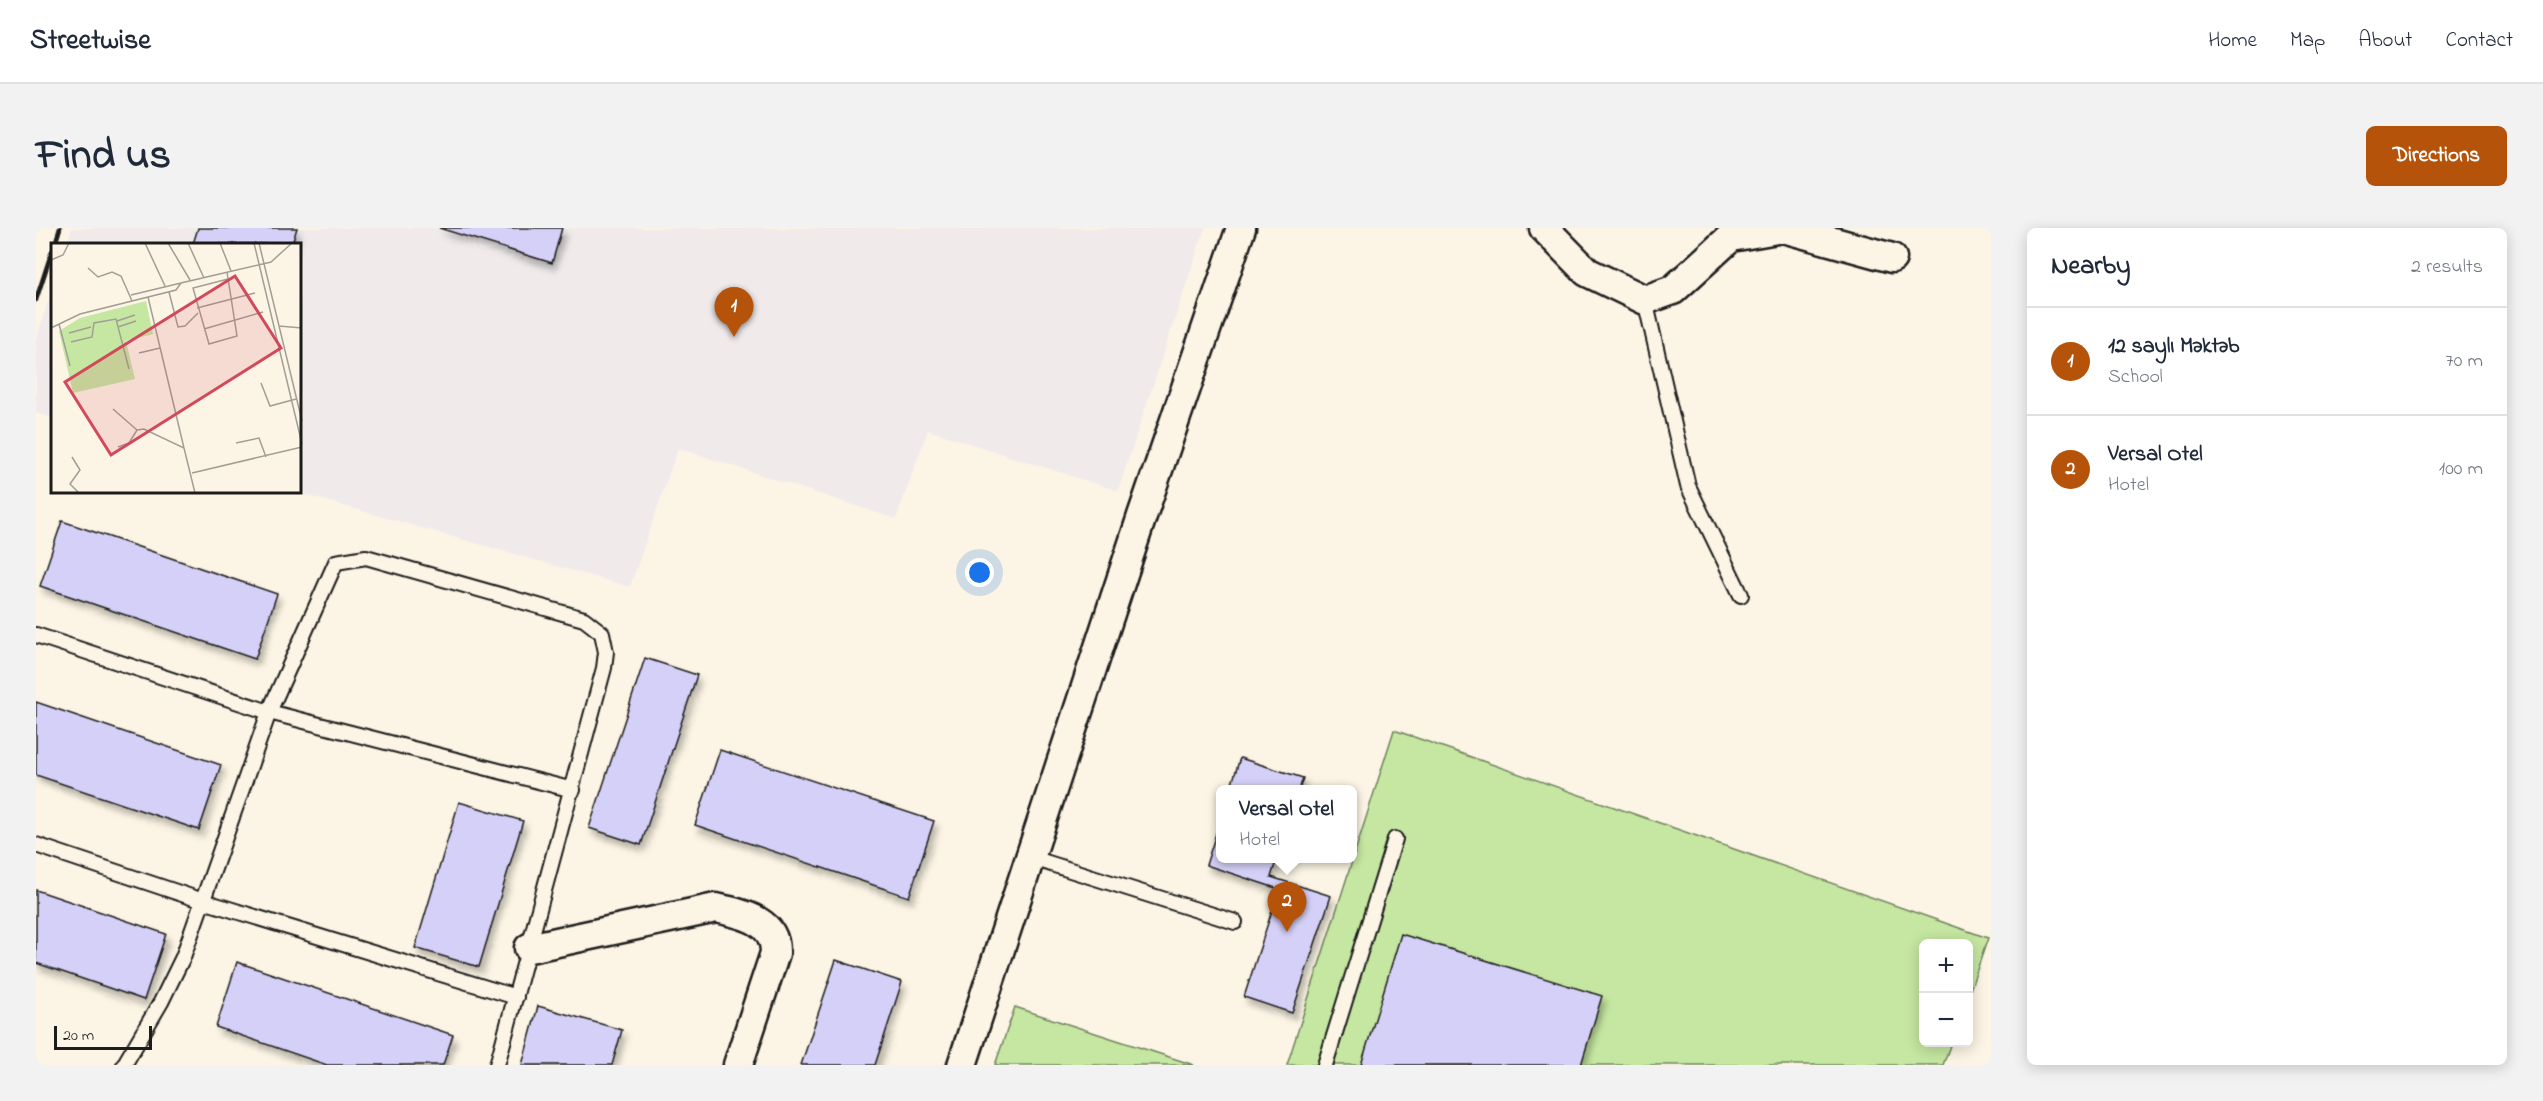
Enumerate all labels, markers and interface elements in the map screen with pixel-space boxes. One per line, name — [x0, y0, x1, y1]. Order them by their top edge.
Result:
text: Streetwise — [30, 21, 151, 62]
text: Home — [2208, 26, 2257, 56]
text: Map — [2290, 26, 2325, 56]
text: About — [2358, 26, 2412, 56]
text: Contact — [2445, 26, 2513, 56]
text: Find us — [36, 126, 171, 187]
button: Directions — [2366, 126, 2507, 186]
inset map — [51, 243, 302, 494]
text: Nearby — [2051, 248, 2130, 286]
text: 2 results — [2411, 253, 2483, 282]
pin: 1 — [714, 288, 754, 337]
text: 12 saylı Məktəb — [2108, 331, 2239, 363]
text: 1 — [2067, 347, 2074, 376]
text: 70 m — [2446, 347, 2483, 376]
text: School — [2108, 363, 2163, 392]
text: Versal Otel — [2108, 439, 2203, 471]
text: 2 — [2066, 455, 2075, 484]
text: 100 m — [2439, 455, 2483, 484]
text: Hotel — [2108, 471, 2149, 500]
your location — [965, 558, 994, 587]
popup — [1216, 785, 1357, 863]
text: Versal Otel — [1239, 794, 1334, 826]
text: Hotel — [1239, 826, 1280, 855]
pin: 2 — [1268, 882, 1306, 932]
map controls — [1919, 939, 1973, 1047]
button: + — [1919, 939, 1973, 993]
button: − — [1919, 993, 1973, 1047]
scale bar — [54, 1023, 152, 1050]
text: 20 m — [63, 1024, 94, 1048]

